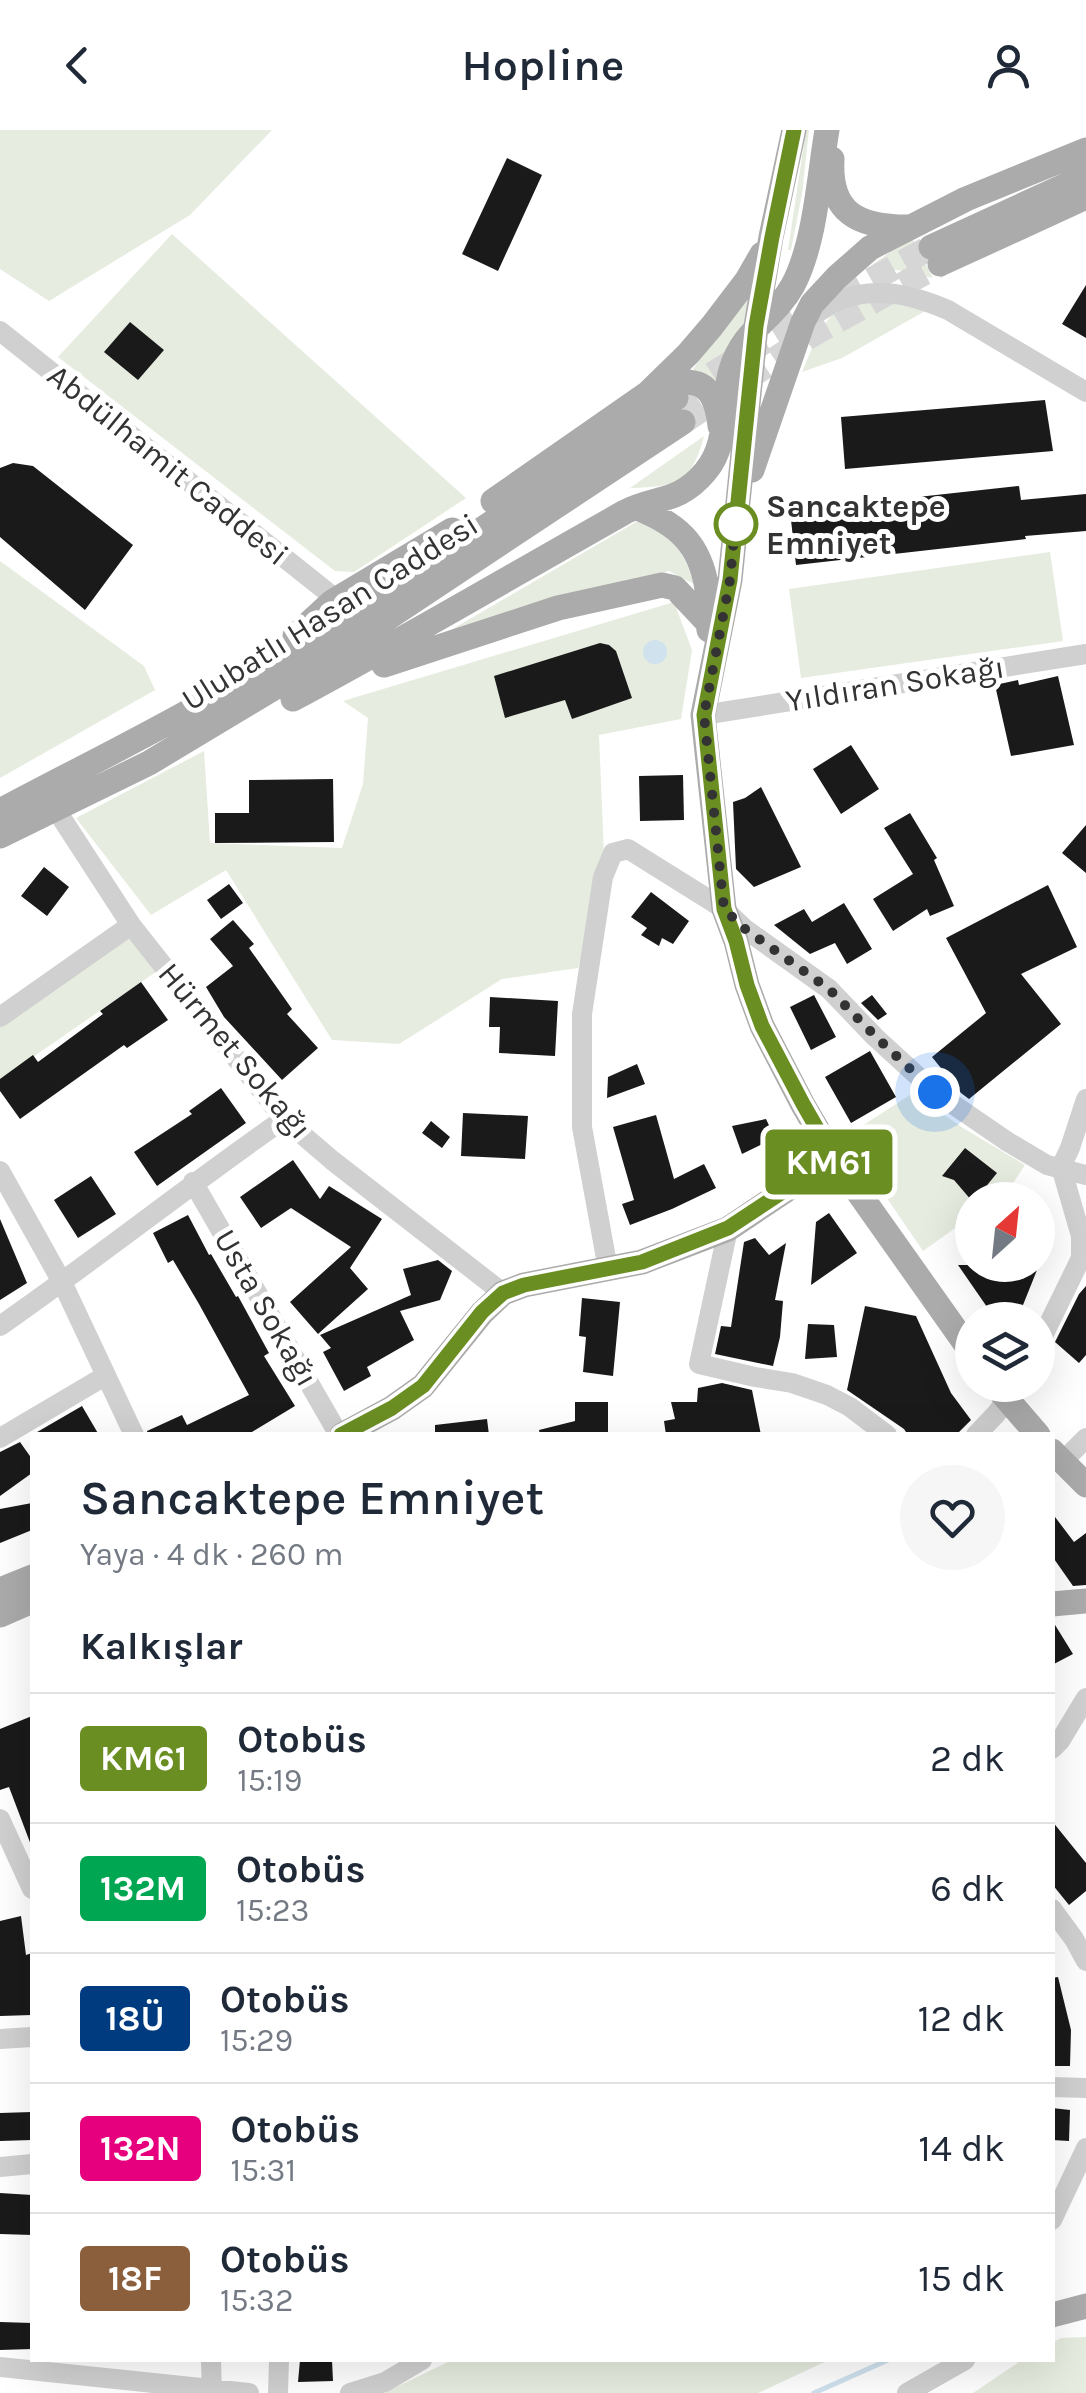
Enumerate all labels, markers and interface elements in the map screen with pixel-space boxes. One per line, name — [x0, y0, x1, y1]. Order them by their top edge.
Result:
icon: back — [50, 38, 105, 93]
icon: person — [981, 38, 1036, 93]
text: Hopline — [462, 39, 624, 91]
street label: Abdülhamit Caddesi — [40, 357, 296, 573]
place label: Sancaktepe Emniyet — [766, 488, 946, 562]
marker: Sancaktepe Emniyet — [715, 503, 757, 545]
street label: Ulubatlı Hasan Caddesi — [175, 506, 485, 718]
street label: Yıldıran Sokağı — [783, 648, 1007, 720]
street label: Hürmet Sokağı — [151, 955, 319, 1147]
your location — [910, 1067, 960, 1117]
line badge: KM61 — [759, 1130, 899, 1194]
text: KM61 — [785, 1142, 873, 1183]
north arrow — [955, 1182, 1055, 1282]
map controls — [955, 1182, 1055, 1402]
street label: Usta Sokağı — [206, 1223, 326, 1393]
button: layers — [955, 1302, 1055, 1402]
button: heart — [900, 1465, 1005, 1570]
text: Sancaktepe Emniyet — [80, 1470, 544, 1526]
text: Yaya · 4 dk · 260 m — [80, 1536, 343, 1573]
text: Kalkışlar — [80, 1624, 242, 1669]
text: Otobüs — [237, 1717, 367, 1762]
text: 2 dk — [930, 1736, 1005, 1781]
text: KM61 — [100, 1738, 187, 1779]
text: 15:19 — [237, 1762, 302, 1799]
text: Otobüs — [236, 1847, 366, 1892]
text: 6 dk — [930, 1866, 1005, 1911]
text: 132M — [100, 1868, 186, 1909]
text: 15:23 — [236, 1892, 310, 1929]
text: Otobüs — [220, 1977, 350, 2022]
text: 12 dk — [917, 1996, 1005, 2041]
text: 18Ü — [105, 1998, 165, 2039]
text: 15:29 — [220, 2022, 293, 2059]
text: Otobüs — [231, 2107, 360, 2152]
text: 14 dk — [918, 2126, 1005, 2171]
text: 132N — [100, 2128, 181, 2169]
text: 15:31 — [231, 2152, 296, 2189]
text: Otobüs — [220, 2237, 350, 2282]
text: 15 dk — [918, 2256, 1005, 2301]
text: 18F — [108, 2258, 162, 2299]
text: 15:32 — [220, 2282, 293, 2319]

